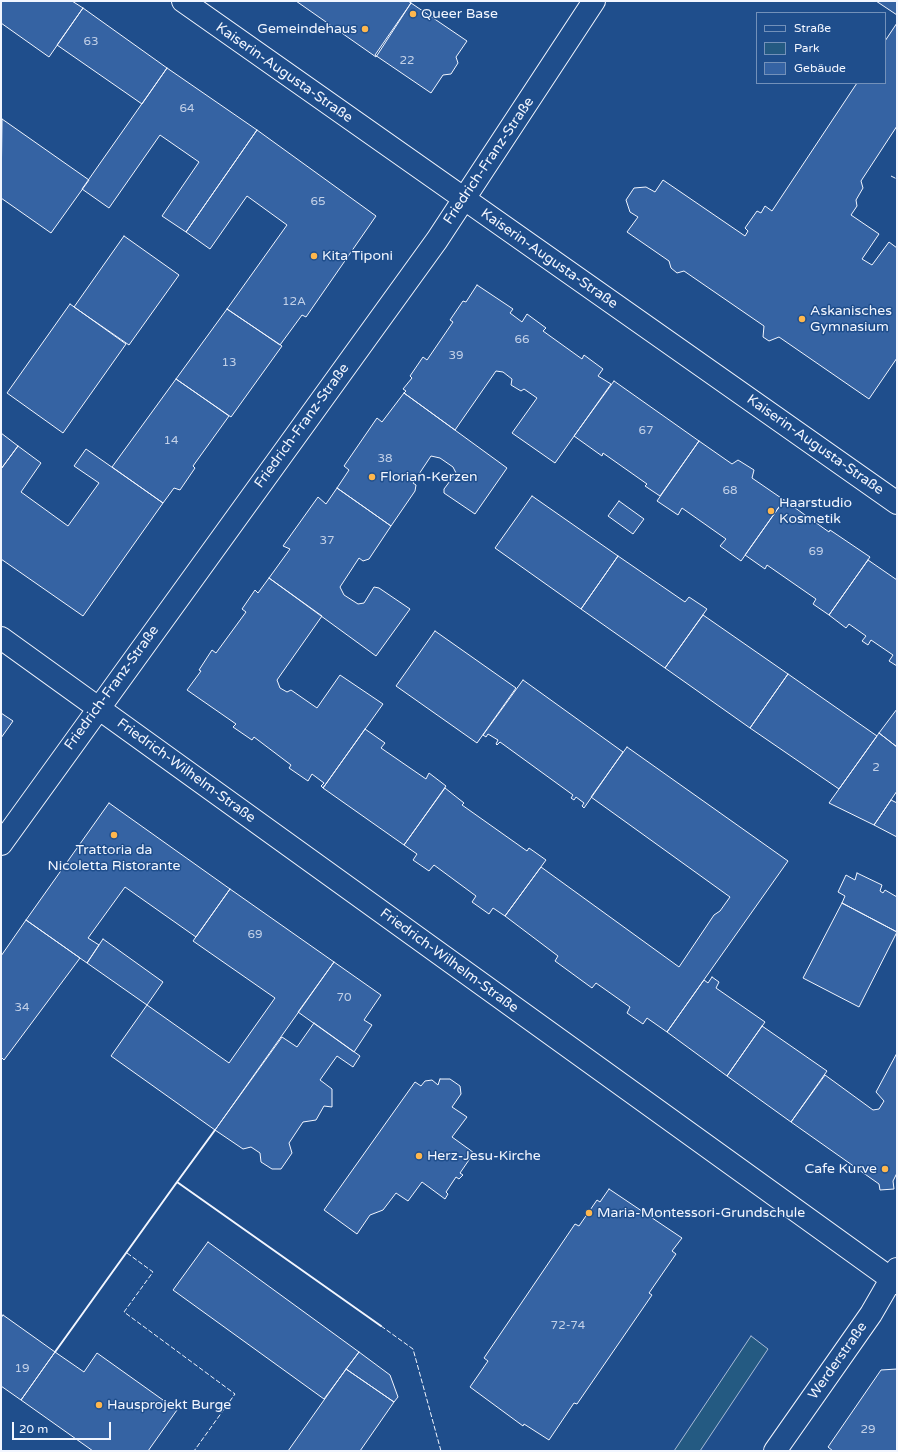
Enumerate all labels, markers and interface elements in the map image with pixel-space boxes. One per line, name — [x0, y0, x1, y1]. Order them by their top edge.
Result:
place label: Queer Base — [421, 6, 498, 22]
marker: Queer Base — [408, 9, 418, 19]
legend — [756, 12, 886, 84]
street label: Kaiserin-Augusta-Straße — [212, 19, 356, 127]
place label: Gemeindehaus — [257, 21, 357, 37]
text: Straße — [794, 21, 831, 35]
marker: Gemeindehaus — [360, 24, 370, 34]
house number: 63 — [83, 35, 99, 49]
text: Park — [794, 41, 820, 55]
house number: 22 — [399, 54, 415, 68]
text: Gebäude — [794, 61, 846, 75]
street label: Friedrich-Franz-Straße — [440, 94, 538, 228]
house number: 64 — [179, 102, 195, 116]
house number: 65 — [310, 195, 326, 209]
street label: Kaiserin-Augusta-Straße — [477, 205, 621, 313]
place label: Kita Tiponi — [322, 248, 393, 264]
marker: Kita Tiponi — [309, 251, 319, 261]
house number: 12A — [282, 295, 306, 309]
place label: Askanisches Gymnasium — [810, 303, 892, 336]
marker: Askanisches Gymnasium — [797, 314, 807, 324]
house number: 66 — [514, 333, 530, 347]
house number: 39 — [448, 349, 464, 363]
house number: 13 — [221, 356, 237, 370]
street label: Friedrich-Franz-Straße — [251, 360, 353, 492]
street label: Kaiserin-Augusta-Straße — [743, 391, 887, 499]
house number: 67 — [638, 424, 654, 438]
house number: 14 — [163, 434, 179, 448]
house number: 38 — [377, 452, 393, 466]
place label: Florian-Kerzen — [380, 469, 477, 485]
marker: Florian-Kerzen — [367, 472, 377, 482]
house number: 68 — [722, 484, 738, 498]
place label: Haarstudio Kosmetik — [779, 495, 852, 528]
marker: Haarstudio Kosmetik — [766, 506, 776, 516]
house number: 37 — [319, 534, 335, 548]
house number: 69 — [808, 545, 824, 559]
street label: Friedrich-Franz-Straße — [61, 622, 163, 754]
street label: Friedrich-Wilhelm-Straße — [114, 715, 258, 827]
house number: 2 — [872, 761, 880, 775]
marker: Trattoria da Nicoletta Ristorante — [109, 830, 119, 840]
place label: Trattoria da Nicoletta Ristorante — [48, 842, 180, 874]
street label: Friedrich-Wilhelm-Straße — [377, 905, 521, 1017]
house number: 69 — [247, 928, 263, 942]
house number: 70 — [336, 991, 352, 1005]
house number: 34 — [14, 1001, 30, 1015]
place label: Herz-Jesu-Kirche — [427, 1148, 541, 1164]
marker: Herz-Jesu-Kirche — [414, 1151, 424, 1161]
place label: Cafe Kurve — [805, 1161, 877, 1177]
marker: Cafe Kurve — [880, 1164, 890, 1174]
place label: Maria-Montessori-Grundschule — [597, 1205, 805, 1221]
marker: Maria-Montessori-Grundschule — [584, 1208, 594, 1218]
house number: 72-74 — [551, 1319, 585, 1333]
street label: Werderstraße — [805, 1319, 871, 1403]
house number: 19 — [14, 1362, 30, 1376]
place label: Hausprojekt Burge — [107, 1397, 231, 1413]
marker: Hausprojekt Burge — [94, 1400, 104, 1410]
scale bar — [14, 1414, 113, 1440]
text: 20 m — [19, 1422, 48, 1436]
house number: 29 — [860, 1423, 876, 1437]

